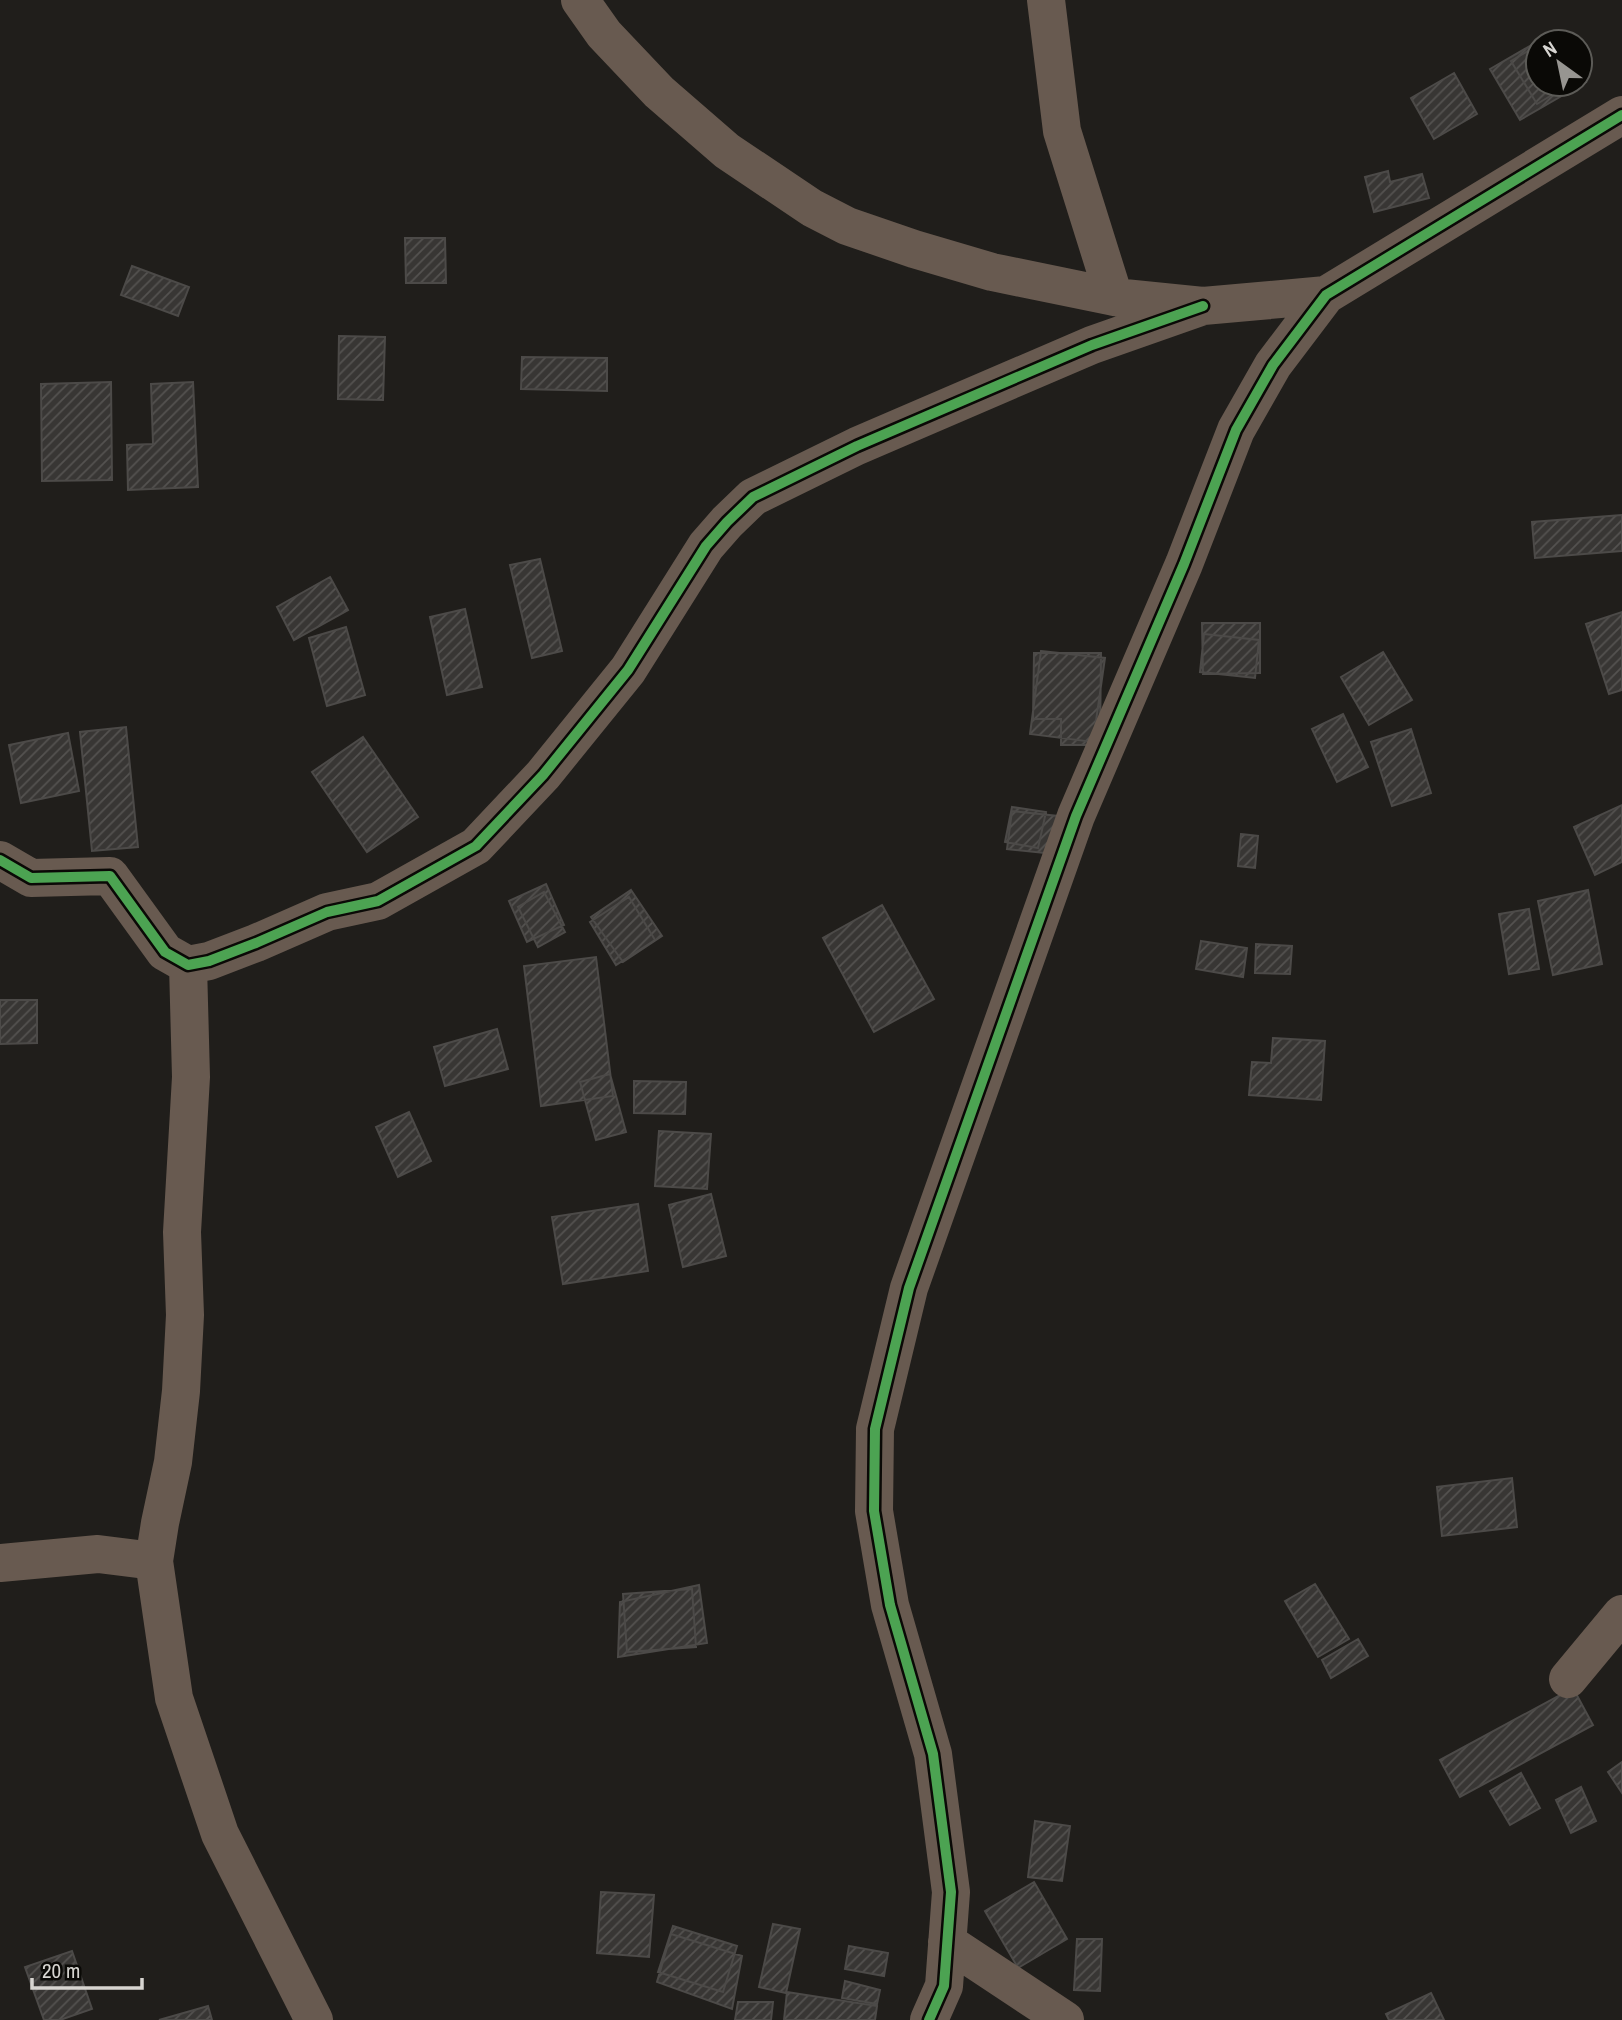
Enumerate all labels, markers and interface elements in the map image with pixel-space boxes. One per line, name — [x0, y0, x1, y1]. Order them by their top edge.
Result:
north arrow — [1524, 28, 1594, 98]
text: N — [1538, 35, 1562, 63]
scale bar — [32, 1946, 142, 1990]
text: 20 m — [42, 1956, 80, 1985]

